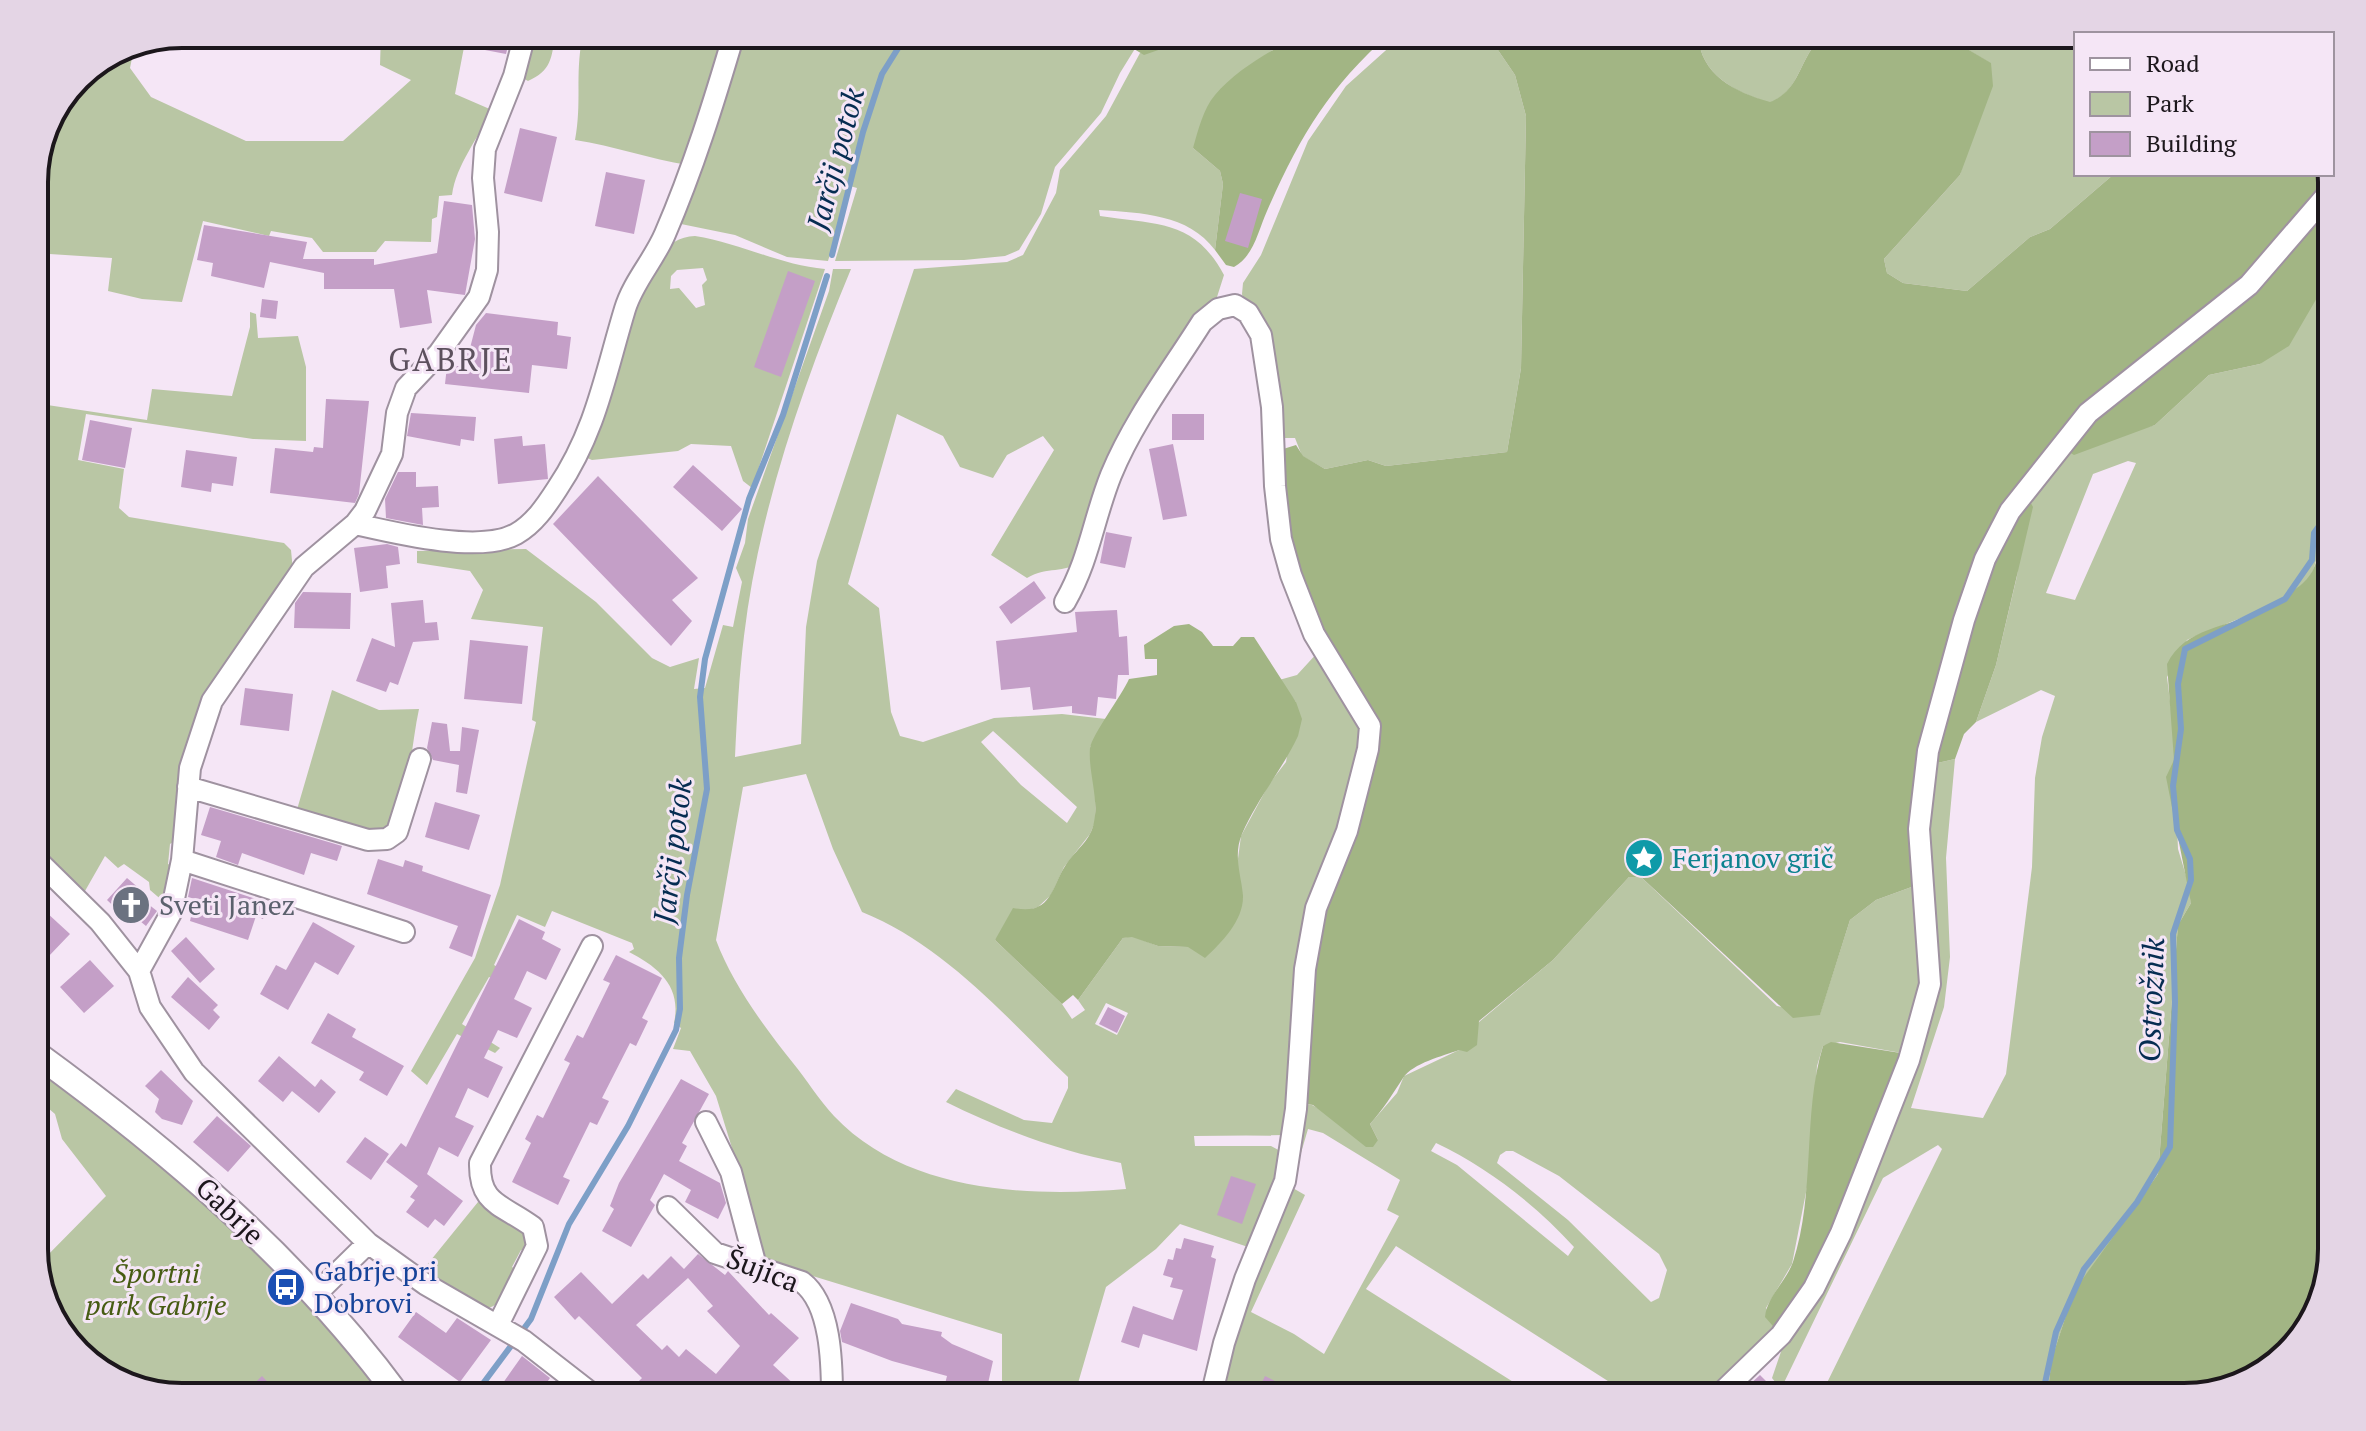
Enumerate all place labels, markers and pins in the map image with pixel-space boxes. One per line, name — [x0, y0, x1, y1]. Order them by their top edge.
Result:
place icon: Ferjanov grič — [1623, 837, 1665, 879]
place label: Ferjanov grič — [1672, 839, 1834, 876]
church icon: Sveti Janez — [110, 884, 152, 926]
place label: Sveti Janez — [159, 886, 295, 923]
place label: Gabrje pri Dobrovi — [314, 1252, 437, 1321]
bus stop icon: Gabrje pri Dobrovi — [265, 1266, 307, 1308]

